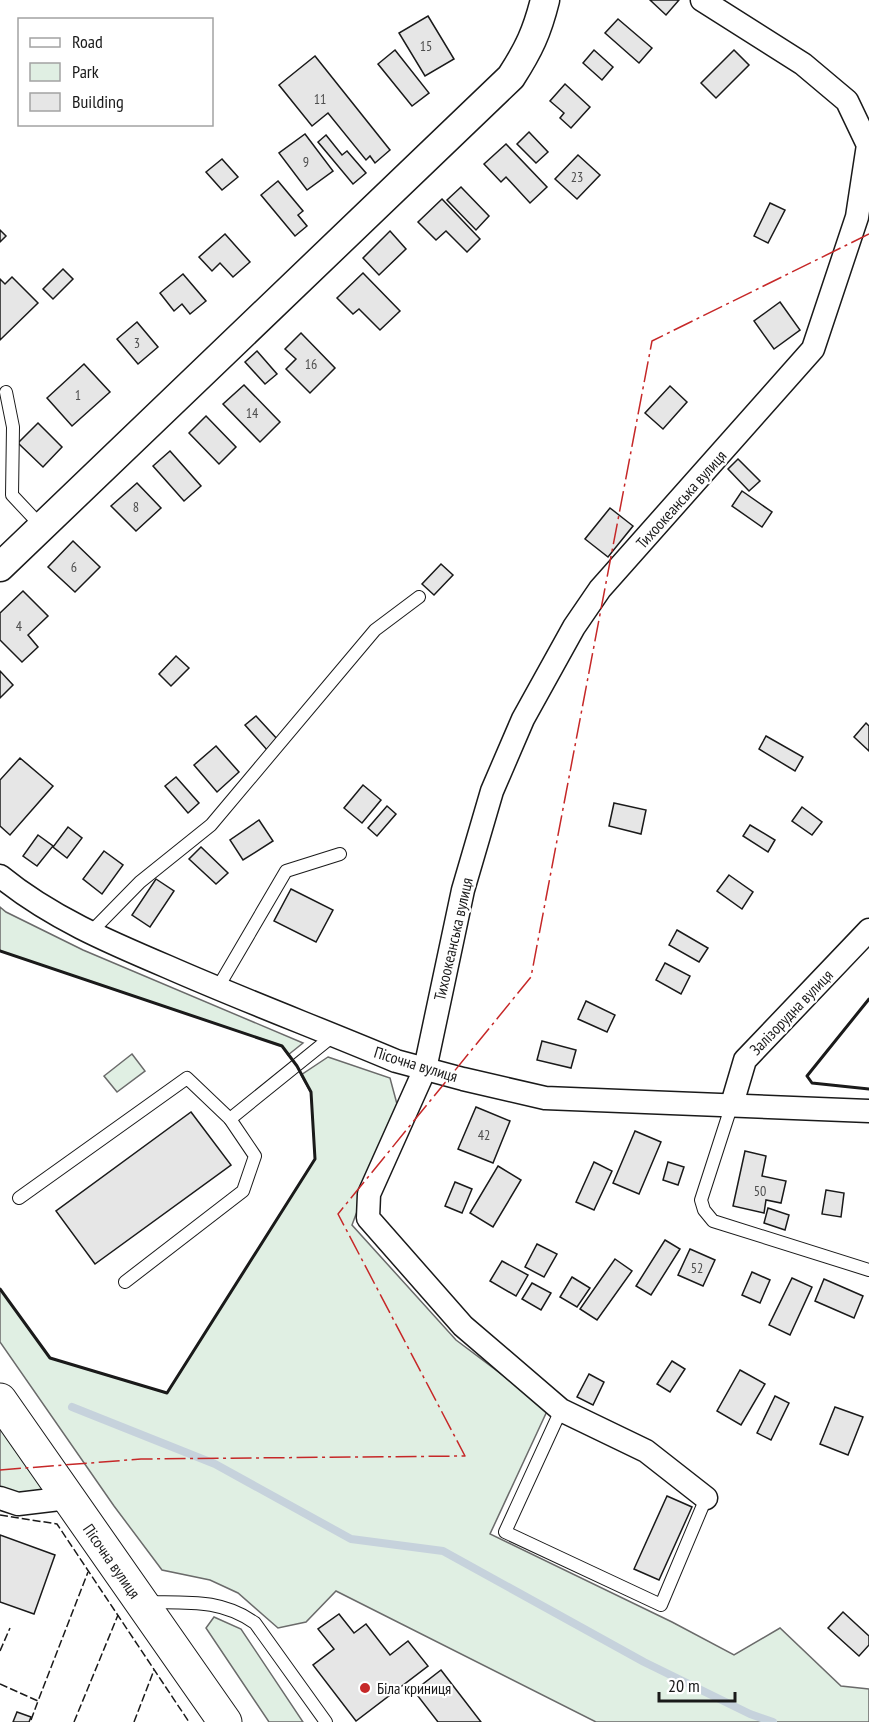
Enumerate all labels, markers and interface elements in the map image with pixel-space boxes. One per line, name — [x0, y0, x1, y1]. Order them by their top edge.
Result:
legend — [18, 18, 213, 126]
text: Road — [72, 30, 103, 53]
house number: 15 — [420, 37, 432, 55]
text: Park — [72, 60, 99, 83]
text: Building — [72, 90, 124, 113]
house number: 11 — [314, 90, 326, 108]
house number: 9 — [303, 153, 309, 171]
house number: 23 — [571, 168, 583, 186]
house number: 3 — [134, 334, 140, 352]
house number: 16 — [305, 355, 317, 373]
house number: 1 — [75, 386, 81, 404]
house number: 14 — [246, 404, 259, 422]
street label: Тихоокеанська вулиця — [632, 446, 730, 552]
house number: 8 — [133, 498, 139, 516]
house number: 6 — [71, 558, 77, 576]
house number: 4 — [16, 617, 23, 635]
street label: Тихоокеанська вулиця — [429, 876, 477, 1002]
street label: Залізорудна вулиця — [745, 965, 837, 1059]
street label: Пісочна вулиця — [372, 1042, 460, 1086]
house number: 42 — [478, 1126, 490, 1144]
house number: 50 — [754, 1182, 766, 1200]
house number: 52 — [691, 1259, 703, 1277]
street label: Пісочна вулиця — [79, 1520, 145, 1602]
scale bar — [659, 1665, 736, 1703]
text: 20 m — [668, 1674, 700, 1697]
place label: Біла криниця — [377, 1678, 451, 1698]
marker: Біла криниця — [358, 1681, 372, 1695]

